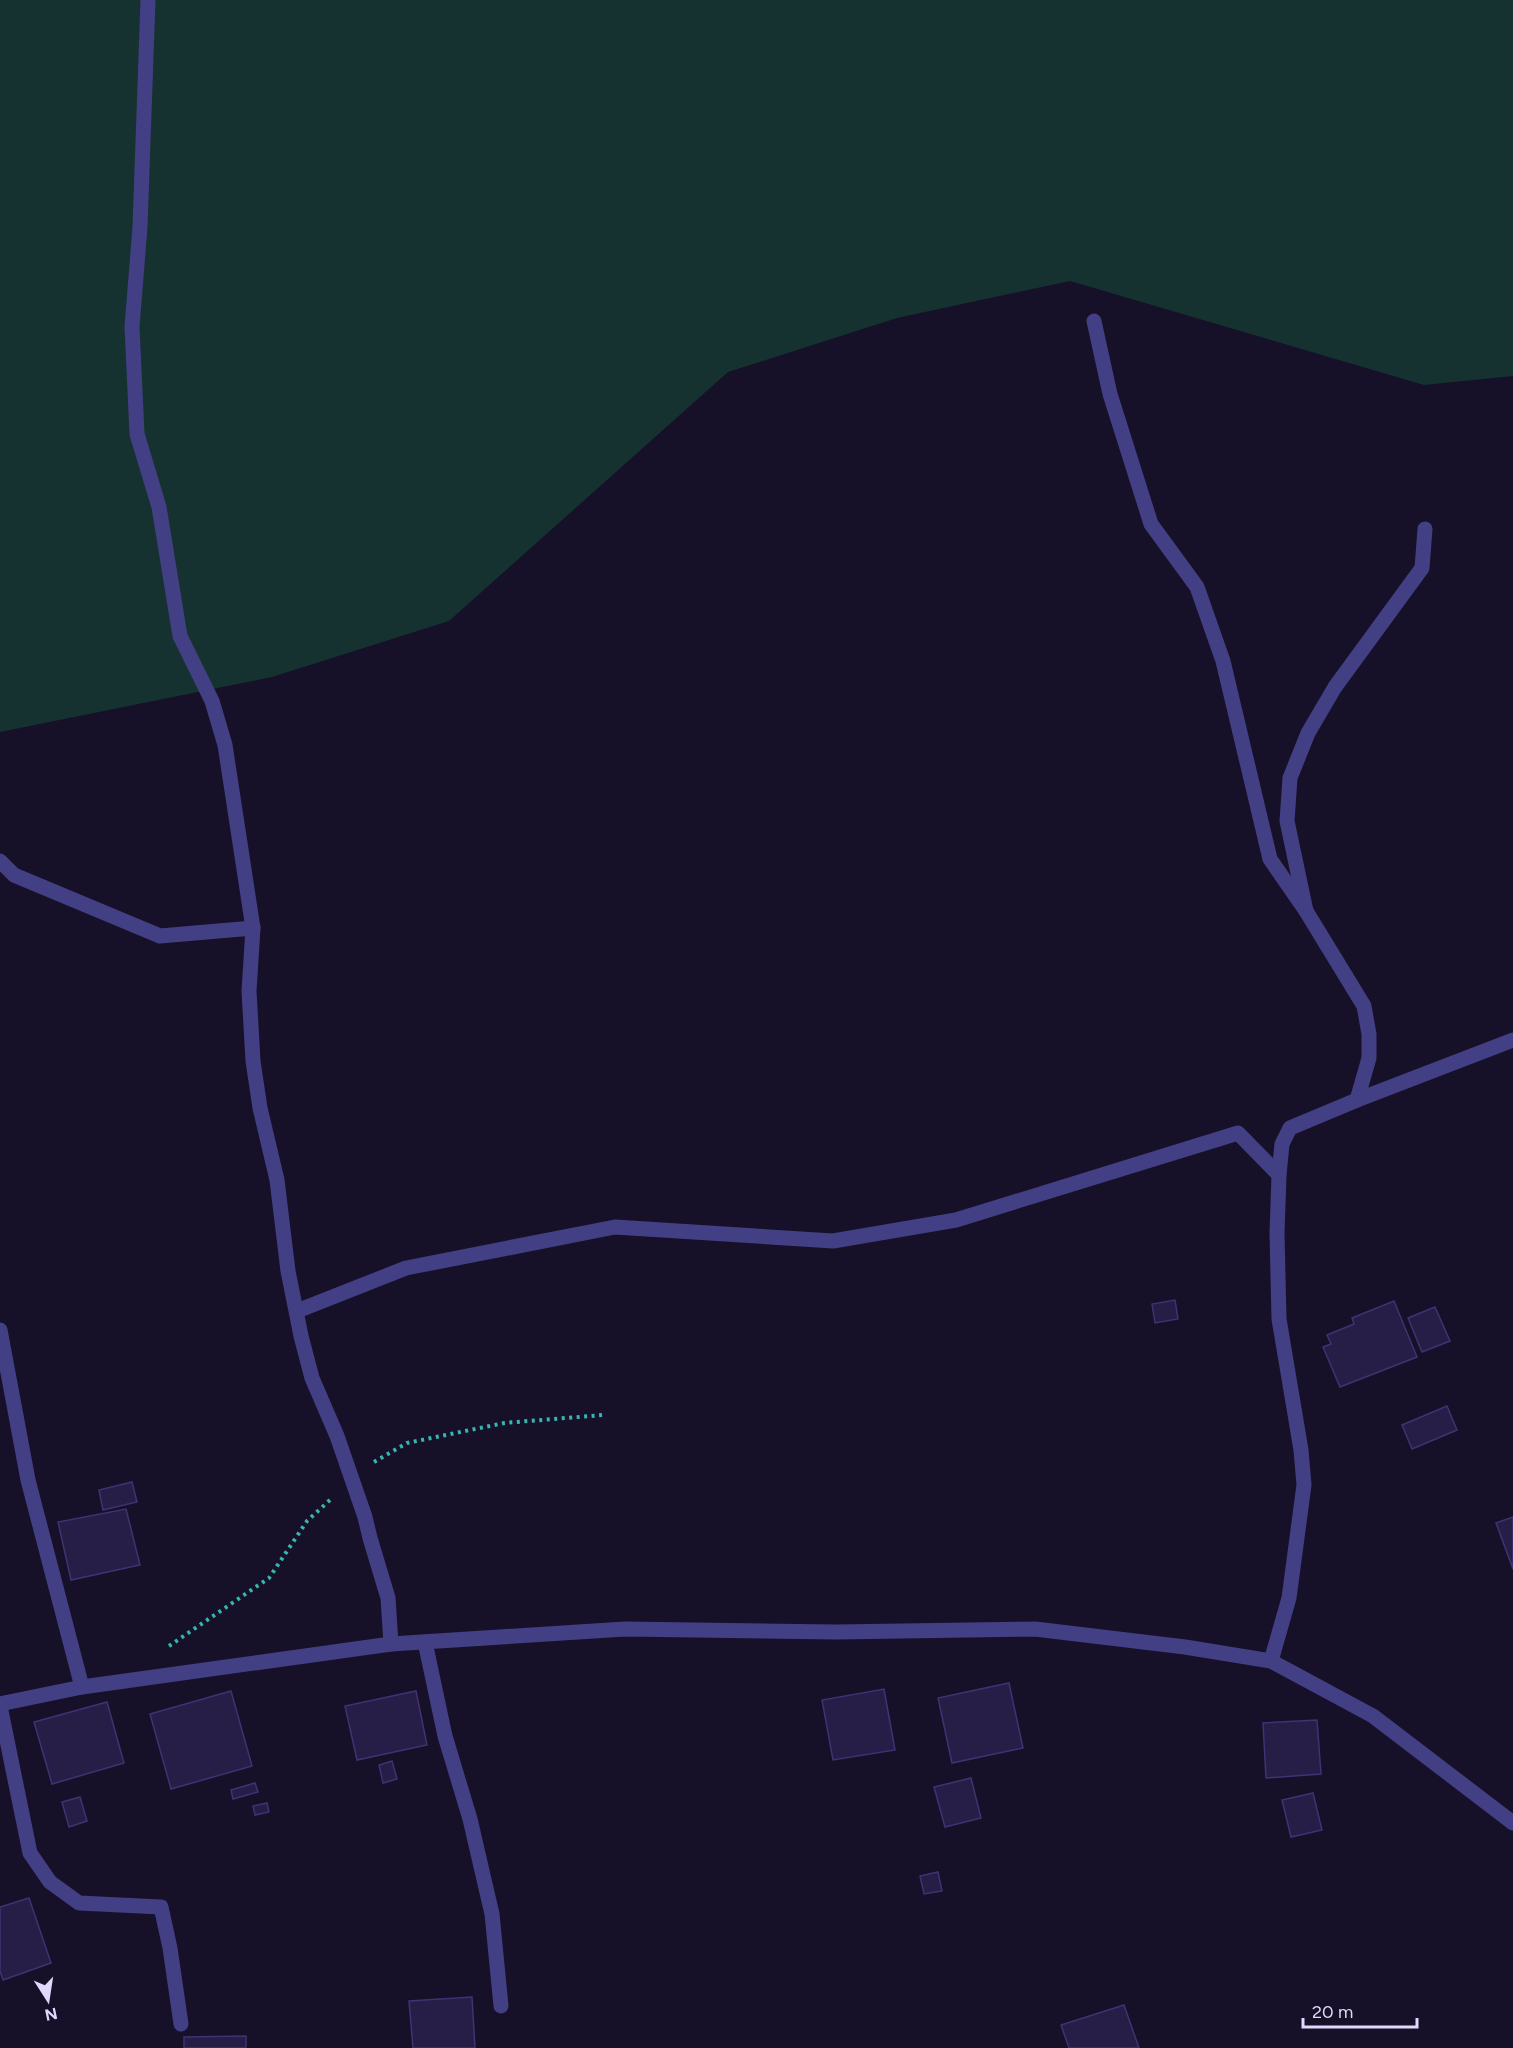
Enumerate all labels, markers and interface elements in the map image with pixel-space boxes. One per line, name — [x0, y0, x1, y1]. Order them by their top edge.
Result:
north arrow — [18, 1970, 78, 2030]
scale bar — [1303, 1991, 1417, 2029]
text: 20 m — [1312, 2001, 1353, 2023]
text: N — [43, 2004, 59, 2025]

